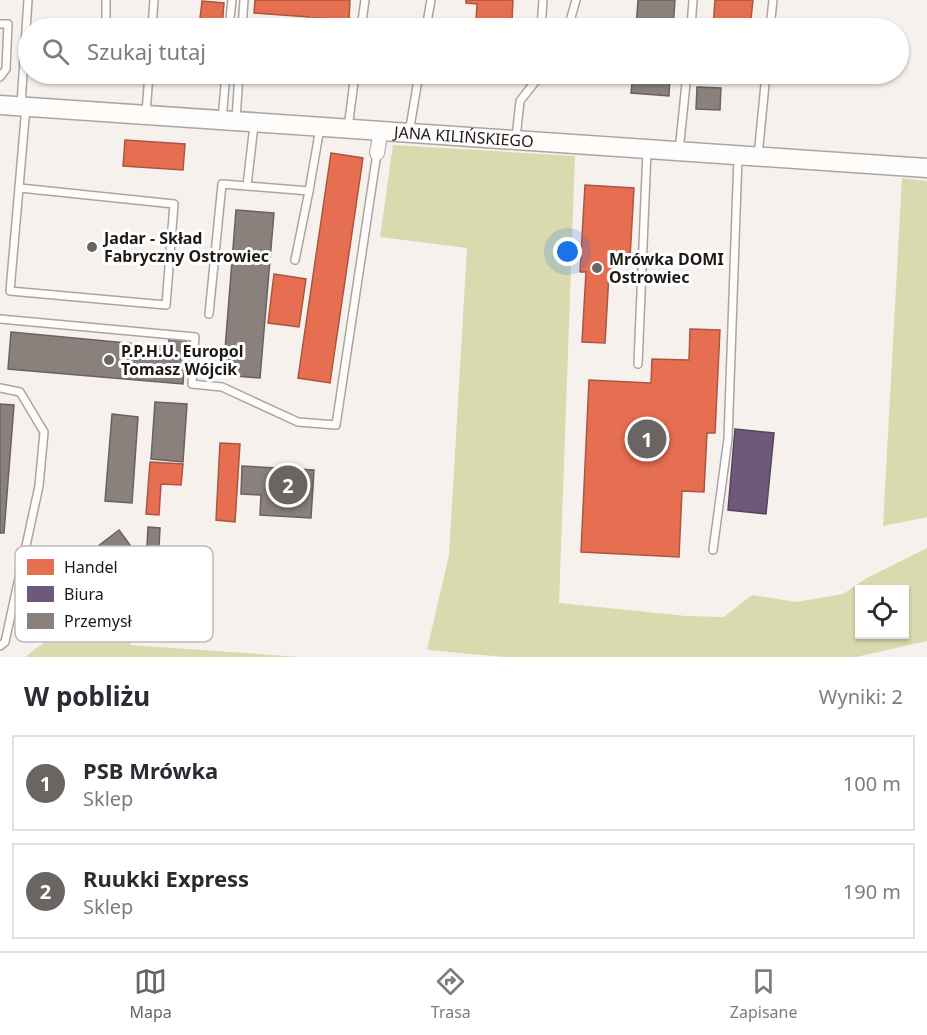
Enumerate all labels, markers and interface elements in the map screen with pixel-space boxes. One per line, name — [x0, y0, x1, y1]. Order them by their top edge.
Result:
search box — [18, 18, 909, 84]
icon: search — [39, 35, 72, 68]
text: Szukaj tutaj — [87, 36, 206, 66]
street label: JANA KILIŃSKIEGO — [391, 121, 534, 152]
place label: Jadar - Skład Fabryczny Ostrowiec — [102, 227, 269, 267]
your location — [553, 237, 582, 266]
marker: Jadar - Skład Fabryczny Ostrowiec — [85, 240, 99, 254]
place label: Mrówka DOMI Ostrowiec — [609, 248, 724, 288]
marker: Mrówka DOMI Ostrowiec — [590, 261, 604, 275]
place label: P.P.H.U. Europol Tomasz Wójcik — [121, 340, 244, 380]
marker: P.P.H.U. Europol Tomasz Wójcik — [102, 353, 116, 367]
pin: 1 — [628, 416, 666, 462]
pin: 2 — [268, 462, 308, 508]
legend — [15, 546, 213, 642]
text: Handel — [64, 556, 118, 578]
text: Biura — [64, 583, 104, 605]
map controls — [855, 585, 909, 639]
button: locate — [855, 585, 909, 639]
text: Przemysł — [64, 610, 133, 632]
text: W pobliżu — [24, 678, 150, 714]
text: Wyniki: 2 — [819, 683, 903, 710]
text: PSB Mrówka — [83, 755, 218, 785]
text: 1 — [40, 770, 51, 797]
text: 100 m — [843, 770, 901, 797]
text: Sklep — [83, 785, 133, 812]
text: Ruukki Express — [83, 863, 249, 893]
text: 2 — [40, 878, 51, 905]
text: 190 m — [843, 878, 901, 905]
text: Sklep — [83, 893, 133, 920]
tab: Mapa — [130, 965, 172, 1023]
tab: Trasa — [431, 965, 471, 1023]
tab: Zapisane — [730, 965, 797, 1023]

